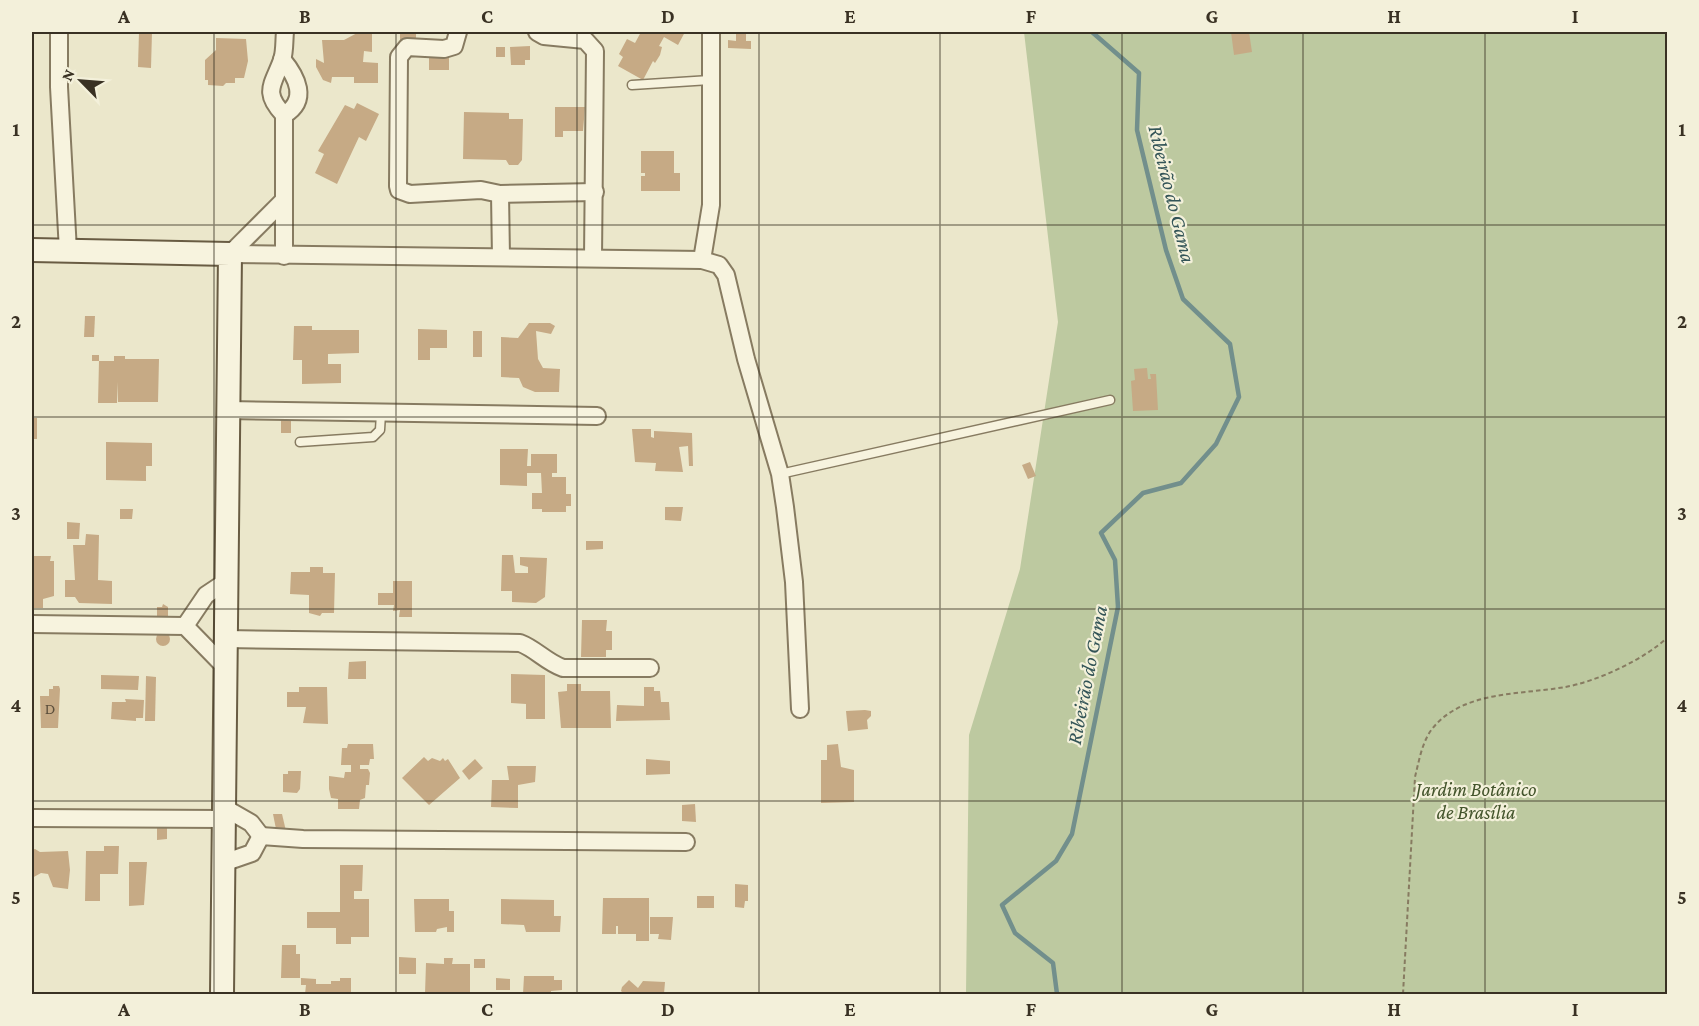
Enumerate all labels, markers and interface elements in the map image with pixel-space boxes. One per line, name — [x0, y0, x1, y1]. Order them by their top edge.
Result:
text: A — [117, 5, 131, 27]
text: B — [299, 5, 311, 27]
text: C — [481, 5, 493, 27]
text: D — [661, 5, 675, 27]
text: E — [844, 5, 856, 27]
text: F — [1026, 5, 1037, 27]
text: G — [1206, 5, 1219, 27]
text: H — [1387, 5, 1401, 27]
text: I — [1572, 5, 1579, 27]
north arrow — [51, 51, 111, 111]
text: N — [58, 66, 78, 83]
text: 1 — [12, 118, 20, 140]
text: 1 — [1678, 118, 1686, 140]
water label: Ribeirão do Gama — [1143, 123, 1201, 265]
text: 2 — [11, 310, 21, 332]
text: 2 — [1677, 310, 1687, 332]
text: 3 — [11, 502, 21, 524]
text: 3 — [1677, 502, 1687, 524]
water label: Ribeirão do Gama — [1062, 603, 1112, 747]
text: 4 — [11, 694, 22, 716]
text: 4 — [1677, 694, 1688, 716]
house number: D — [45, 700, 55, 717]
park label: Jardim Botânico de Brasília — [1413, 778, 1536, 823]
text: 5 — [11, 886, 21, 908]
text: 5 — [1677, 886, 1687, 908]
text: A — [117, 998, 131, 1020]
text: B — [299, 998, 311, 1020]
text: C — [481, 998, 493, 1020]
text: D — [661, 998, 675, 1020]
text: E — [844, 998, 856, 1020]
text: F — [1026, 998, 1037, 1020]
text: G — [1206, 998, 1219, 1020]
text: H — [1387, 998, 1401, 1020]
text: I — [1572, 998, 1579, 1020]

